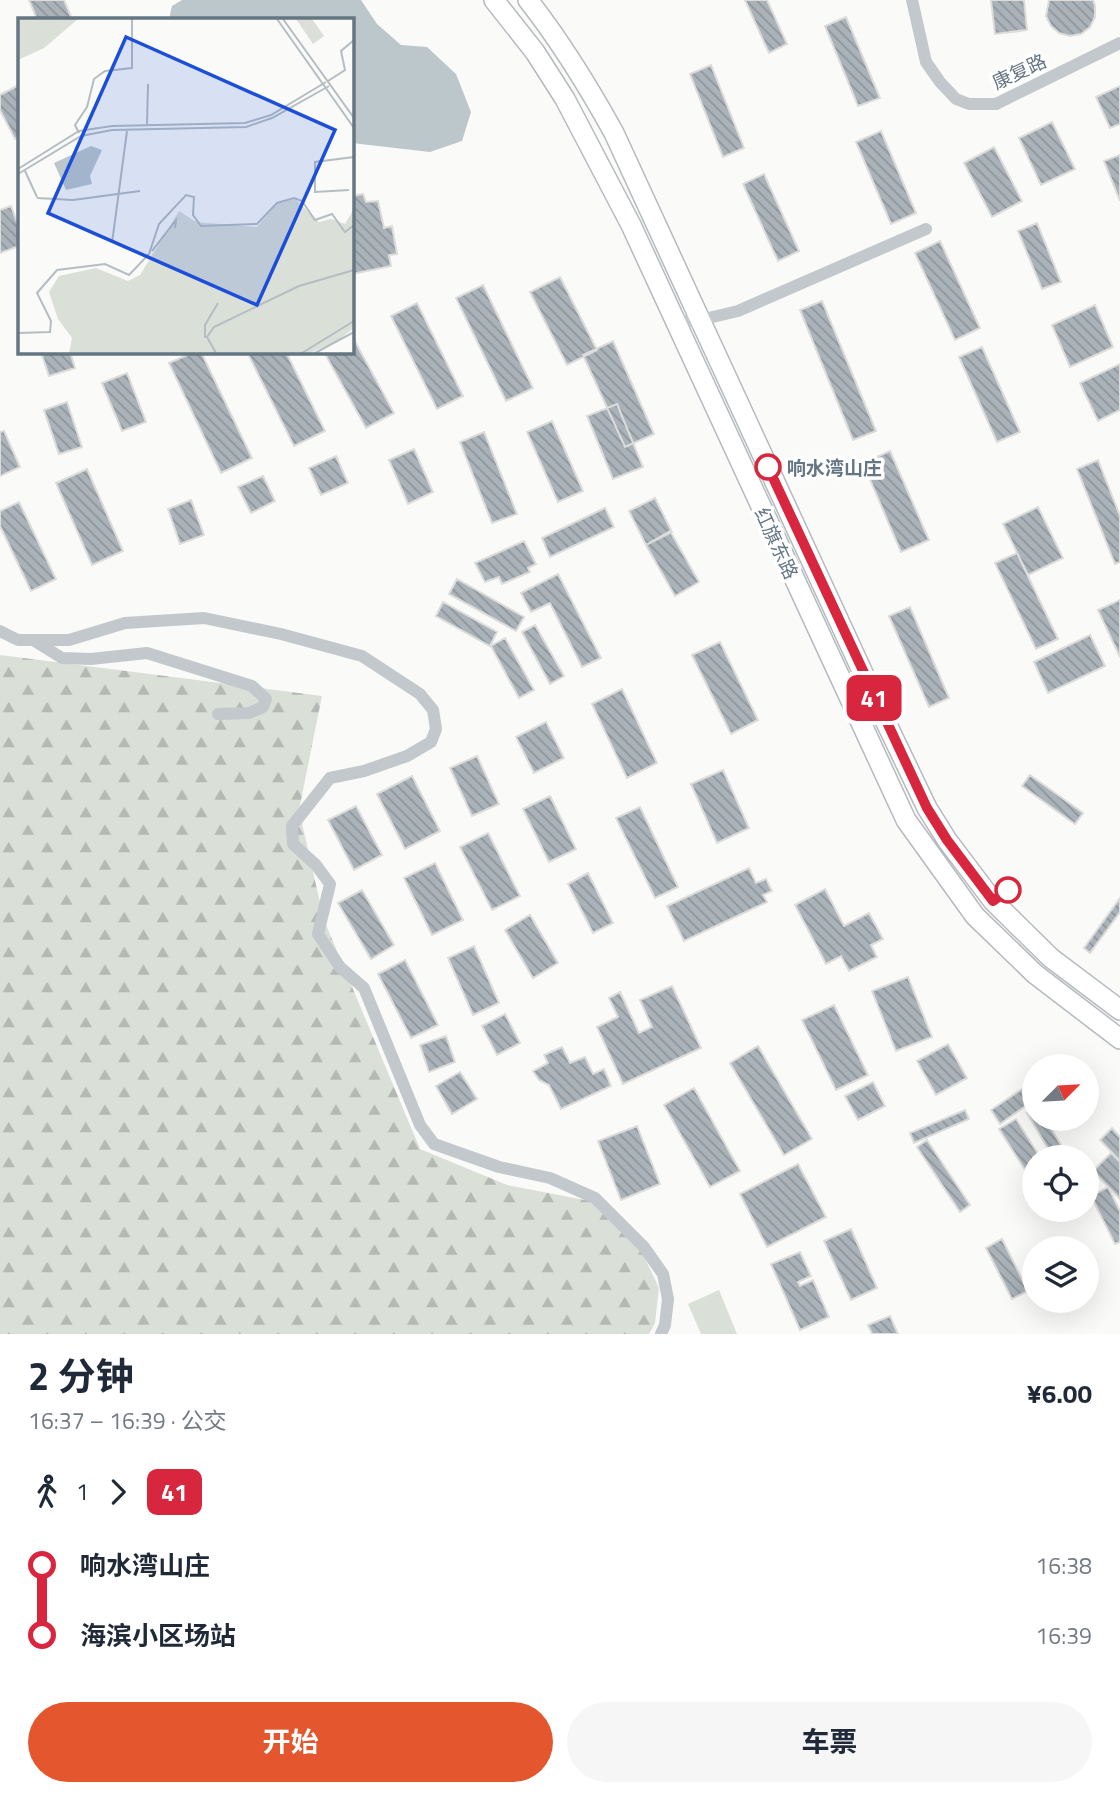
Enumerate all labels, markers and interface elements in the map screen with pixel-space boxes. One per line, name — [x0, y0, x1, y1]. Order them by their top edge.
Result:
inset map — [18, 18, 354, 354]
street label: 康复路 — [987, 46, 1051, 96]
place label: 响水湾山庄 — [787, 453, 882, 482]
marker: 响水湾山庄 — [755, 454, 781, 480]
street label: 红旗东路 — [748, 502, 806, 584]
line badge: 41 — [842, 675, 906, 721]
text: 41 — [861, 680, 887, 716]
unlabelled marker — [995, 877, 1021, 903]
north arrow — [1022, 1054, 1099, 1130]
map controls — [1022, 1054, 1099, 1313]
button: locate — [1022, 1145, 1099, 1222]
button: layers — [1022, 1236, 1099, 1313]
text: 2 分钟 — [28, 1347, 134, 1405]
text: ¥6.00 — [1027, 1374, 1092, 1413]
text: 16:37 – 16:39 · 公交 — [28, 1403, 227, 1438]
icon: walk — [28, 1473, 66, 1511]
icon: forward — [99, 1473, 137, 1511]
text: 1 — [76, 1474, 89, 1509]
text: 41 — [161, 1474, 188, 1510]
text: 响水湾山庄 — [80, 1546, 210, 1585]
text: 16:38 — [1035, 1548, 1092, 1583]
text: 海滨小区场站 — [80, 1616, 236, 1655]
text: 16:39 — [1035, 1618, 1092, 1653]
button: 开始 — [28, 1702, 553, 1782]
button: 车票 — [567, 1702, 1092, 1782]

